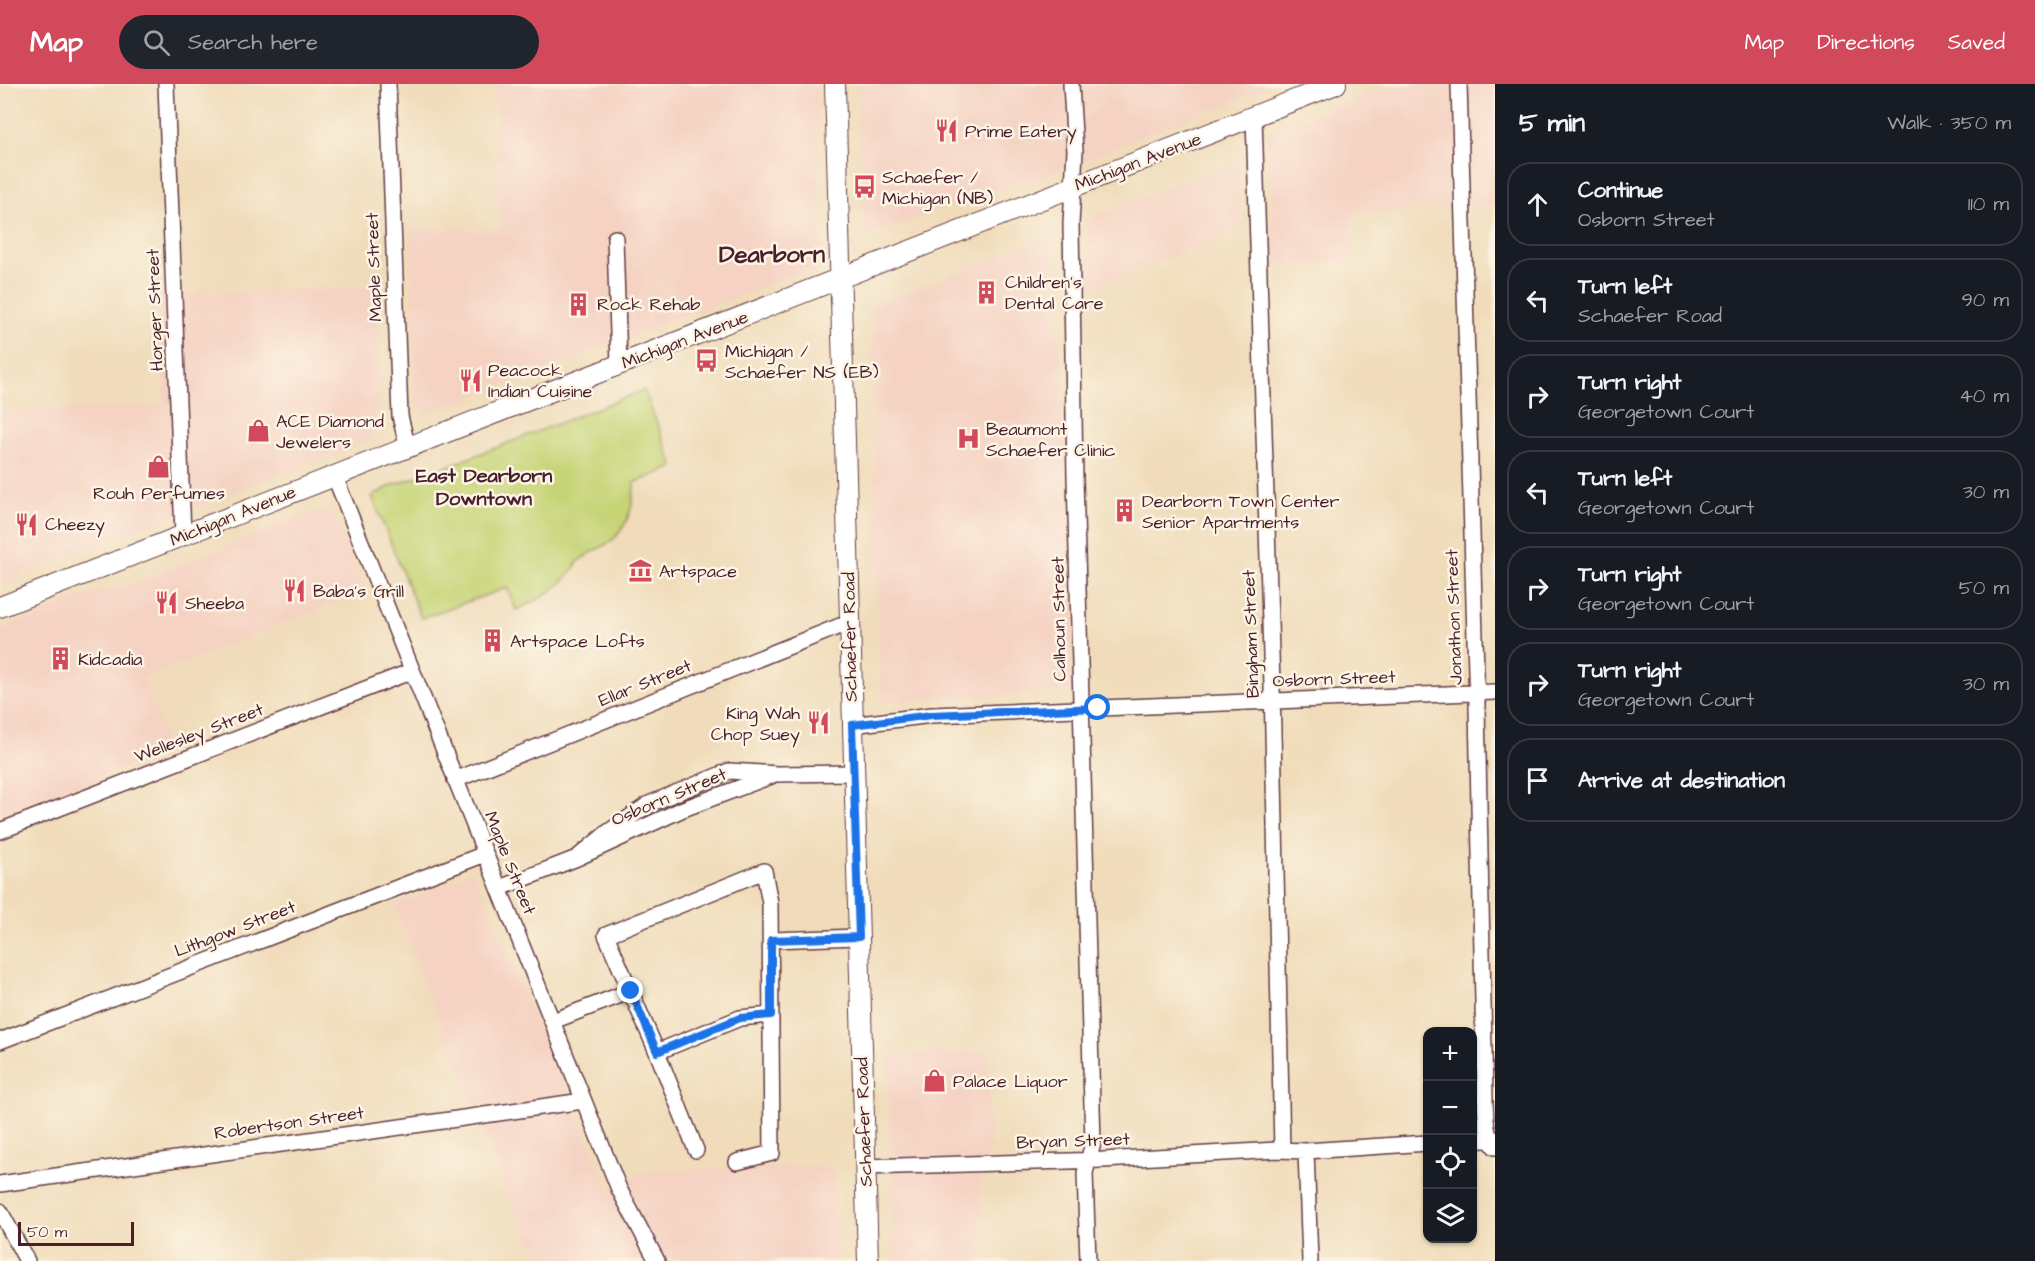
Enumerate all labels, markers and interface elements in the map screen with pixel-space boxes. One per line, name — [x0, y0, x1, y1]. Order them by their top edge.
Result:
search box — [119, 15, 539, 69]
text: Map — [30, 23, 83, 62]
icon: search — [140, 26, 173, 59]
text: Search here — [188, 27, 318, 58]
text: Map — [1744, 28, 1784, 57]
text: Directions — [1817, 28, 1915, 57]
text: Saved — [1948, 28, 2005, 57]
text: 5 min — [1519, 105, 1585, 141]
text: Walk · 350 m — [1887, 109, 2011, 137]
restaurant icon: Prime Eatery — [934, 118, 960, 144]
place label: Prime Eatery — [965, 119, 1077, 145]
street label: Michigan Avenue — [1071, 126, 1206, 199]
place label: Schaefer / Michigan (NB) — [882, 165, 993, 212]
bus stop icon: Schaefer / Michigan (NB) — [851, 174, 877, 200]
text: Continue — [1578, 175, 1663, 206]
icon: ahead — [1521, 188, 1554, 221]
text: 110 m — [1968, 190, 2009, 218]
text: Osborn Street — [1578, 206, 1715, 234]
street label: Maple Street — [360, 211, 388, 322]
district label: Dearborn — [719, 238, 825, 272]
street label: Horger Street — [140, 248, 171, 372]
place label: Children's Dental Care — [1005, 270, 1104, 316]
text: Turn left — [1578, 271, 1672, 302]
building icon: Children's Dental Care — [974, 279, 1000, 305]
icon: left — [1521, 284, 1554, 317]
text: 90 m — [1961, 286, 2009, 314]
building icon: Rock Rehab — [566, 291, 592, 317]
place label: Rock Rehab — [597, 292, 700, 317]
text: Schaefer Road — [1578, 302, 1722, 330]
street label: Michigan Avenue — [618, 304, 753, 377]
place label: Michigan / Schaefer NS (EB) — [725, 339, 879, 385]
bus stop icon: Michigan / Schaefer NS (EB) — [694, 348, 720, 374]
place label: Peacock Indian Cuisine — [488, 358, 592, 404]
restaurant icon: Peacock Indian Cuisine — [457, 367, 483, 393]
text: Turn right — [1578, 367, 1681, 398]
icon: right — [1521, 380, 1554, 413]
text: 40 m — [1959, 382, 2009, 410]
text: Georgetown Court — [1578, 398, 1754, 426]
place label: ACE Diamond Jewelers — [276, 409, 384, 455]
place label: Beaumont Schaefer Clinic — [986, 417, 1116, 463]
shop icon: ACE Diamond Jewelers — [245, 418, 271, 444]
hospital icon: Beaumont Schaefer Clinic — [955, 426, 981, 452]
shop icon: Rouh Perfumes — [146, 454, 172, 480]
district label: East Dearborn Downtown — [416, 462, 552, 513]
text: Turn left — [1578, 463, 1672, 494]
icon: left — [1521, 476, 1554, 509]
text: 30 m — [1963, 478, 2009, 506]
street label: Michigan Avenue — [166, 479, 300, 554]
place label: Rouh Perfumes — [93, 481, 225, 506]
place label: Dearborn Town Center Senior Apartments — [1142, 489, 1339, 535]
text: Georgetown Court — [1578, 494, 1754, 522]
building icon: Dearborn Town Center Senior Apartments — [1111, 498, 1137, 524]
restaurant icon: Cheezy — [14, 511, 40, 537]
place label: Cheezy — [45, 512, 105, 538]
street label: Jonathon Street — [1439, 548, 1469, 685]
street label: Calhoun Street — [1045, 556, 1073, 682]
museum icon: Artspace — [628, 558, 654, 584]
place label: Artspace — [659, 559, 737, 584]
text: Turn right — [1578, 559, 1681, 590]
street label: Bingham Street — [1236, 569, 1267, 699]
street label: Schaefer Road — [836, 572, 864, 702]
icon: right — [1521, 572, 1554, 605]
text: 50 m — [1959, 574, 2009, 602]
restaurant icon: Baba's Grill — [282, 578, 308, 604]
place label: Baba's Grill — [313, 579, 404, 604]
restaurant icon: Sheeba — [154, 590, 180, 616]
text: Georgetown Court — [1578, 590, 1754, 618]
place label: Sheeba — [185, 591, 244, 616]
building icon: Artspace Lofts — [479, 628, 505, 654]
place label: Artspace Lofts — [510, 629, 645, 654]
building icon: Kidcadia — [47, 646, 73, 672]
place label: Kidcadia — [78, 647, 143, 672]
street label: Ellar Street — [595, 653, 696, 713]
text: Turn right — [1578, 655, 1681, 686]
street label: Osborn Street — [1272, 664, 1397, 694]
icon: right — [1521, 668, 1554, 701]
text: 30 m — [1963, 670, 2009, 698]
text: Georgetown Court — [1578, 686, 1754, 714]
route start — [1084, 694, 1110, 720]
street label: Wellesley Street — [131, 697, 268, 770]
place label: King Wah Chop Suey — [711, 701, 800, 748]
restaurant icon: King Wah Chop Suey — [805, 710, 831, 736]
street label: Osborn Street — [608, 761, 731, 833]
icon: arrive — [1521, 764, 1554, 797]
text: Arrive at destination — [1578, 765, 1785, 796]
street label: Maple Street — [478, 808, 542, 919]
street label: Lithgow Street — [171, 894, 300, 965]
route end — [617, 977, 643, 1003]
map controls — [1423, 1027, 1477, 1243]
button: + — [1423, 1027, 1477, 1081]
street label: Schaefer Road — [849, 1057, 879, 1187]
shop icon: Palace Liquor — [922, 1068, 948, 1094]
place label: Palace Liquor — [953, 1069, 1068, 1094]
button: − — [1423, 1081, 1477, 1135]
street label: Robertson Street — [213, 1100, 366, 1146]
street label: Bryan Street — [1016, 1127, 1131, 1156]
button: locate — [1423, 1135, 1477, 1189]
button: layers — [1423, 1189, 1477, 1243]
scale bar — [18, 1219, 134, 1246]
text: 50 m — [27, 1221, 67, 1243]

